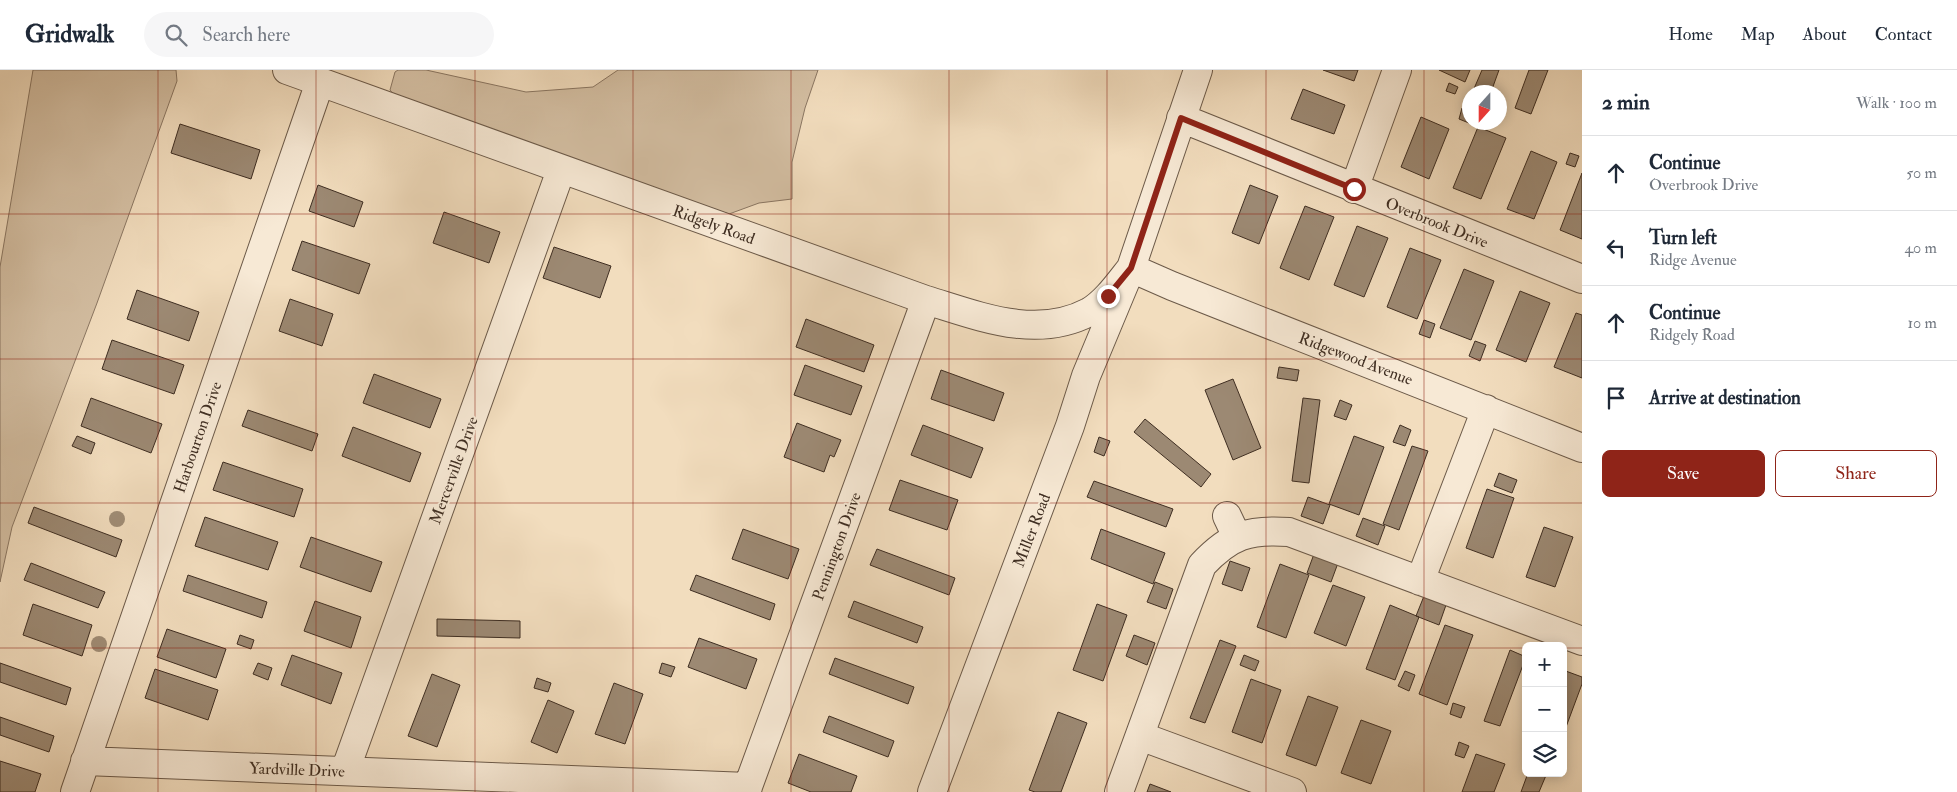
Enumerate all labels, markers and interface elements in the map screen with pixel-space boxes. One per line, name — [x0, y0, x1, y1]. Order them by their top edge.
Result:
search box — [144, 12, 494, 57]
text: Gridwalk — [25, 19, 114, 50]
icon: search — [162, 21, 190, 49]
text: Search here — [202, 23, 290, 47]
text: Home — [1668, 23, 1713, 46]
text: Map — [1741, 23, 1775, 46]
text: About — [1803, 23, 1847, 46]
text: Contact — [1875, 23, 1932, 46]
north arrow — [1462, 85, 1507, 130]
text: 2 min — [1602, 89, 1650, 116]
text: Walk · 100 m — [1856, 93, 1937, 113]
text: Continue — [1649, 151, 1720, 175]
icon: ahead — [1602, 159, 1630, 187]
text: 50 m — [1906, 163, 1937, 183]
text: Overbrook Drive — [1649, 175, 1758, 195]
route start — [1343, 178, 1366, 201]
street label: Overbrook Drive — [1382, 193, 1491, 253]
street label: Ridgely Road — [670, 201, 758, 249]
text: Turn left — [1649, 226, 1717, 250]
icon: left — [1602, 234, 1630, 262]
text: 40 m — [1904, 238, 1937, 258]
text: Ridge Avenue — [1649, 250, 1737, 270]
route end — [1097, 285, 1120, 308]
text: Continue — [1649, 301, 1720, 325]
icon: ahead — [1602, 309, 1630, 337]
text: 10 m — [1907, 313, 1937, 333]
text: Ridgely Road — [1649, 325, 1735, 345]
street label: Ridgewood Avenue — [1296, 328, 1416, 390]
street label: Harbourton Drive — [170, 379, 226, 496]
icon: arrive — [1602, 384, 1630, 412]
text: Arrive at destination — [1649, 386, 1801, 410]
street label: Mercerville Drive — [425, 414, 483, 527]
button: Save — [1602, 450, 1765, 497]
button: Share — [1775, 450, 1937, 497]
street label: Pennington Drive — [808, 489, 866, 603]
street label: Miller Road — [1009, 491, 1055, 570]
map controls — [1522, 642, 1567, 777]
button: + — [1522, 642, 1567, 687]
button: − — [1522, 687, 1567, 732]
button: layers — [1522, 732, 1567, 777]
street label: Yardville Drive — [249, 758, 346, 782]

